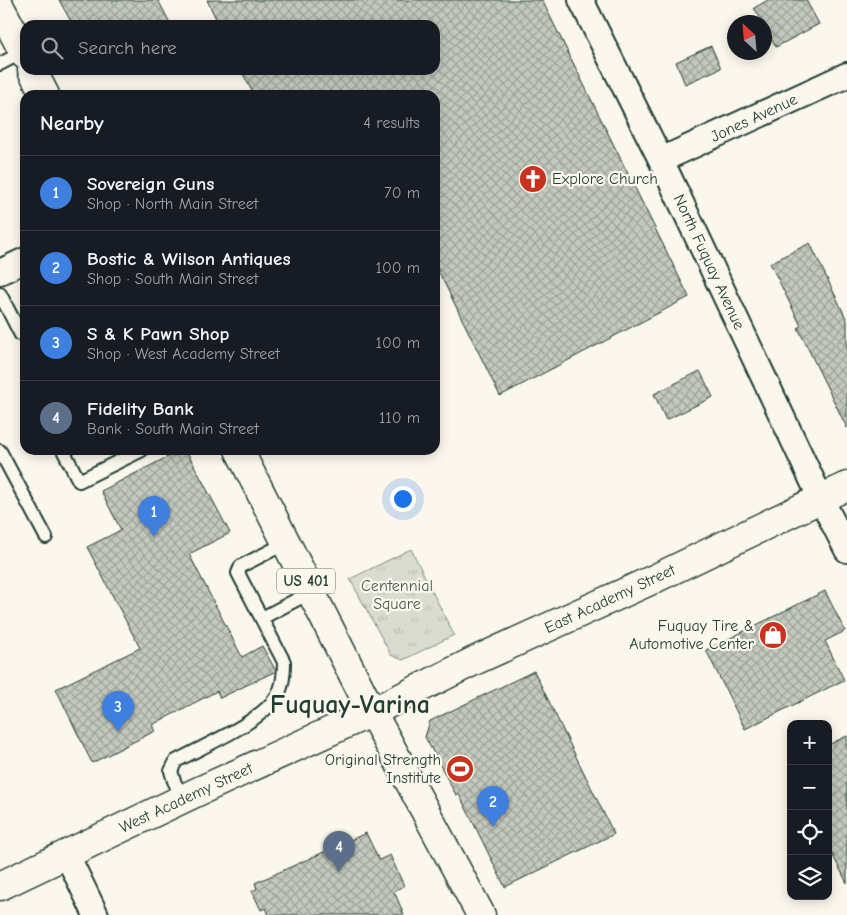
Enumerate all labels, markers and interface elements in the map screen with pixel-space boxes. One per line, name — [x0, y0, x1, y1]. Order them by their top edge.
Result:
north arrow — [727, 15, 772, 60]
search box — [20, 20, 440, 75]
icon: search — [38, 34, 66, 62]
text: Search here — [78, 37, 177, 59]
street label: Jones Avenue — [708, 90, 800, 146]
text: Nearby — [40, 111, 104, 135]
text: 4 results — [363, 114, 420, 132]
church icon: Explore Church — [518, 164, 548, 194]
place label: Explore Church — [552, 170, 658, 188]
text: Sovereign Guns — [87, 173, 214, 195]
text: 1 — [53, 184, 59, 202]
text: 70 m — [384, 184, 420, 202]
street label: North Fuquay Avenue — [670, 192, 748, 332]
text: Shop · North Main Street — [87, 195, 258, 213]
text: Bostic & Wilson Antiques — [87, 248, 290, 270]
text: 2 — [52, 259, 60, 277]
text: 100 m — [376, 259, 420, 277]
text: Shop · South Main Street — [87, 270, 258, 288]
text: S & K Pawn Shop — [87, 323, 229, 345]
text: 3 — [52, 334, 60, 352]
text: 100 m — [376, 334, 420, 352]
text: Shop · West Academy Street — [87, 345, 280, 363]
text: Fidelity Bank — [87, 398, 194, 420]
text: 4 — [52, 409, 60, 427]
text: 110 m — [379, 409, 420, 427]
text: Bank · South Main Street — [87, 420, 259, 438]
your location — [390, 486, 416, 512]
pin: 1 — [138, 496, 170, 537]
street label: East Academy Street — [542, 561, 679, 637]
road number: US 401 — [277, 568, 335, 594]
park label: Centennial Square — [361, 577, 433, 613]
place label: Fuquay Tire & Automotive Center — [629, 617, 755, 653]
shop icon: Fuquay Tire & Automotive Center — [758, 620, 788, 650]
district label: Fuquay-Varina — [270, 690, 430, 720]
pin: 3 — [102, 691, 134, 732]
map controls — [787, 720, 832, 900]
button: + — [787, 720, 832, 765]
place label: Original Strength Institute — [325, 751, 441, 787]
sports icon: Original Strength Institute — [445, 754, 475, 784]
street label: West Academy Street — [117, 759, 256, 837]
button: − — [787, 765, 832, 810]
pin: 2 — [477, 786, 509, 827]
button: locate — [787, 810, 832, 855]
pin: 4 — [323, 831, 355, 872]
button: layers — [787, 855, 832, 900]

